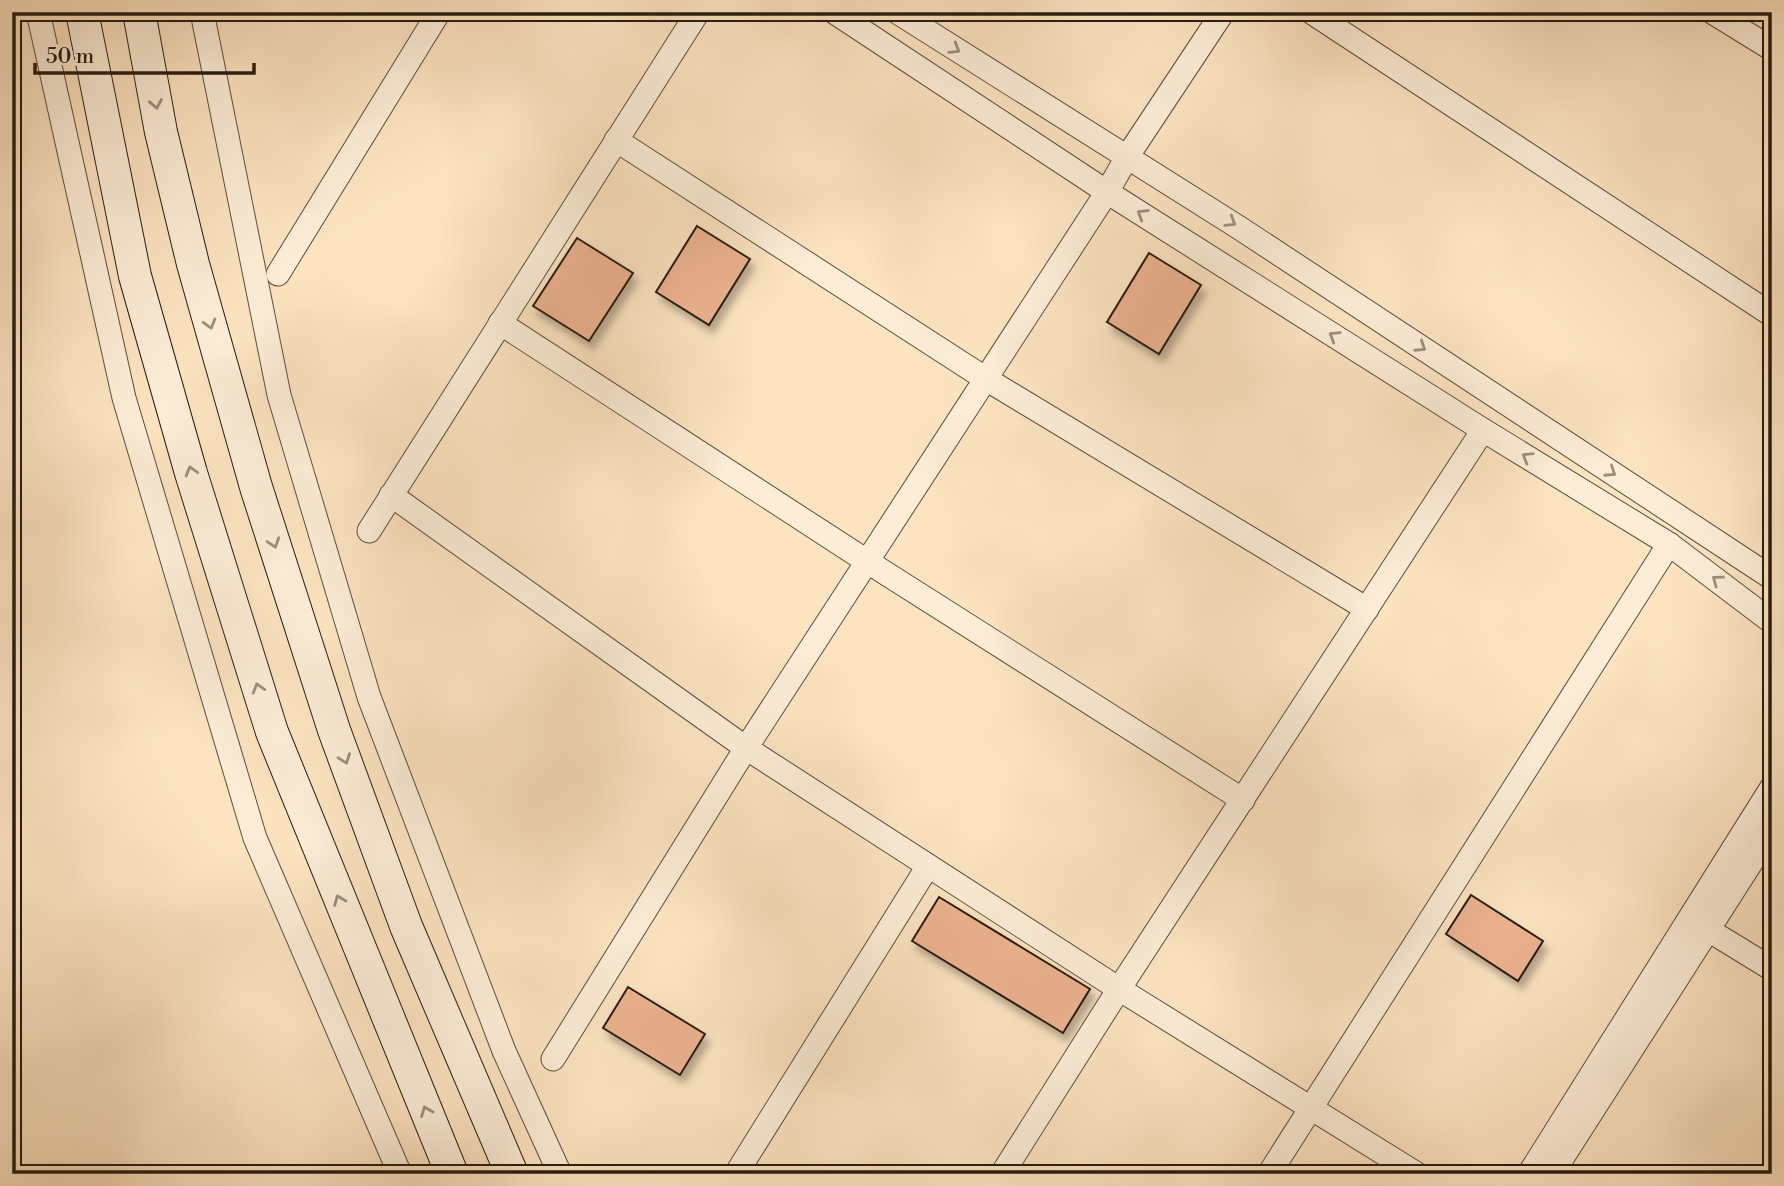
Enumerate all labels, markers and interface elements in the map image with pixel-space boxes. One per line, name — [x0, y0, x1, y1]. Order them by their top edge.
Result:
scale bar — [35, 32, 254, 76]
one-way arrow — [948, 40, 961, 53]
text: 50 m — [46, 44, 94, 70]
one-way arrow — [148, 98, 163, 110]
one-way arrow — [1136, 210, 1149, 223]
one-way arrow — [1223, 214, 1236, 227]
one-way arrow — [201, 318, 216, 330]
one-way arrow — [1329, 331, 1342, 344]
one-way arrow — [1413, 339, 1426, 352]
one-way arrow — [1521, 452, 1534, 465]
one-way arrow — [1603, 464, 1616, 477]
one-way arrow — [184, 465, 199, 477]
one-way arrow — [265, 536, 280, 548]
one-way arrow — [1713, 576, 1725, 589]
one-way arrow — [252, 682, 267, 694]
one-way arrow — [336, 752, 350, 764]
one-way arrow — [333, 895, 347, 908]
one-way arrow — [420, 1105, 434, 1117]

